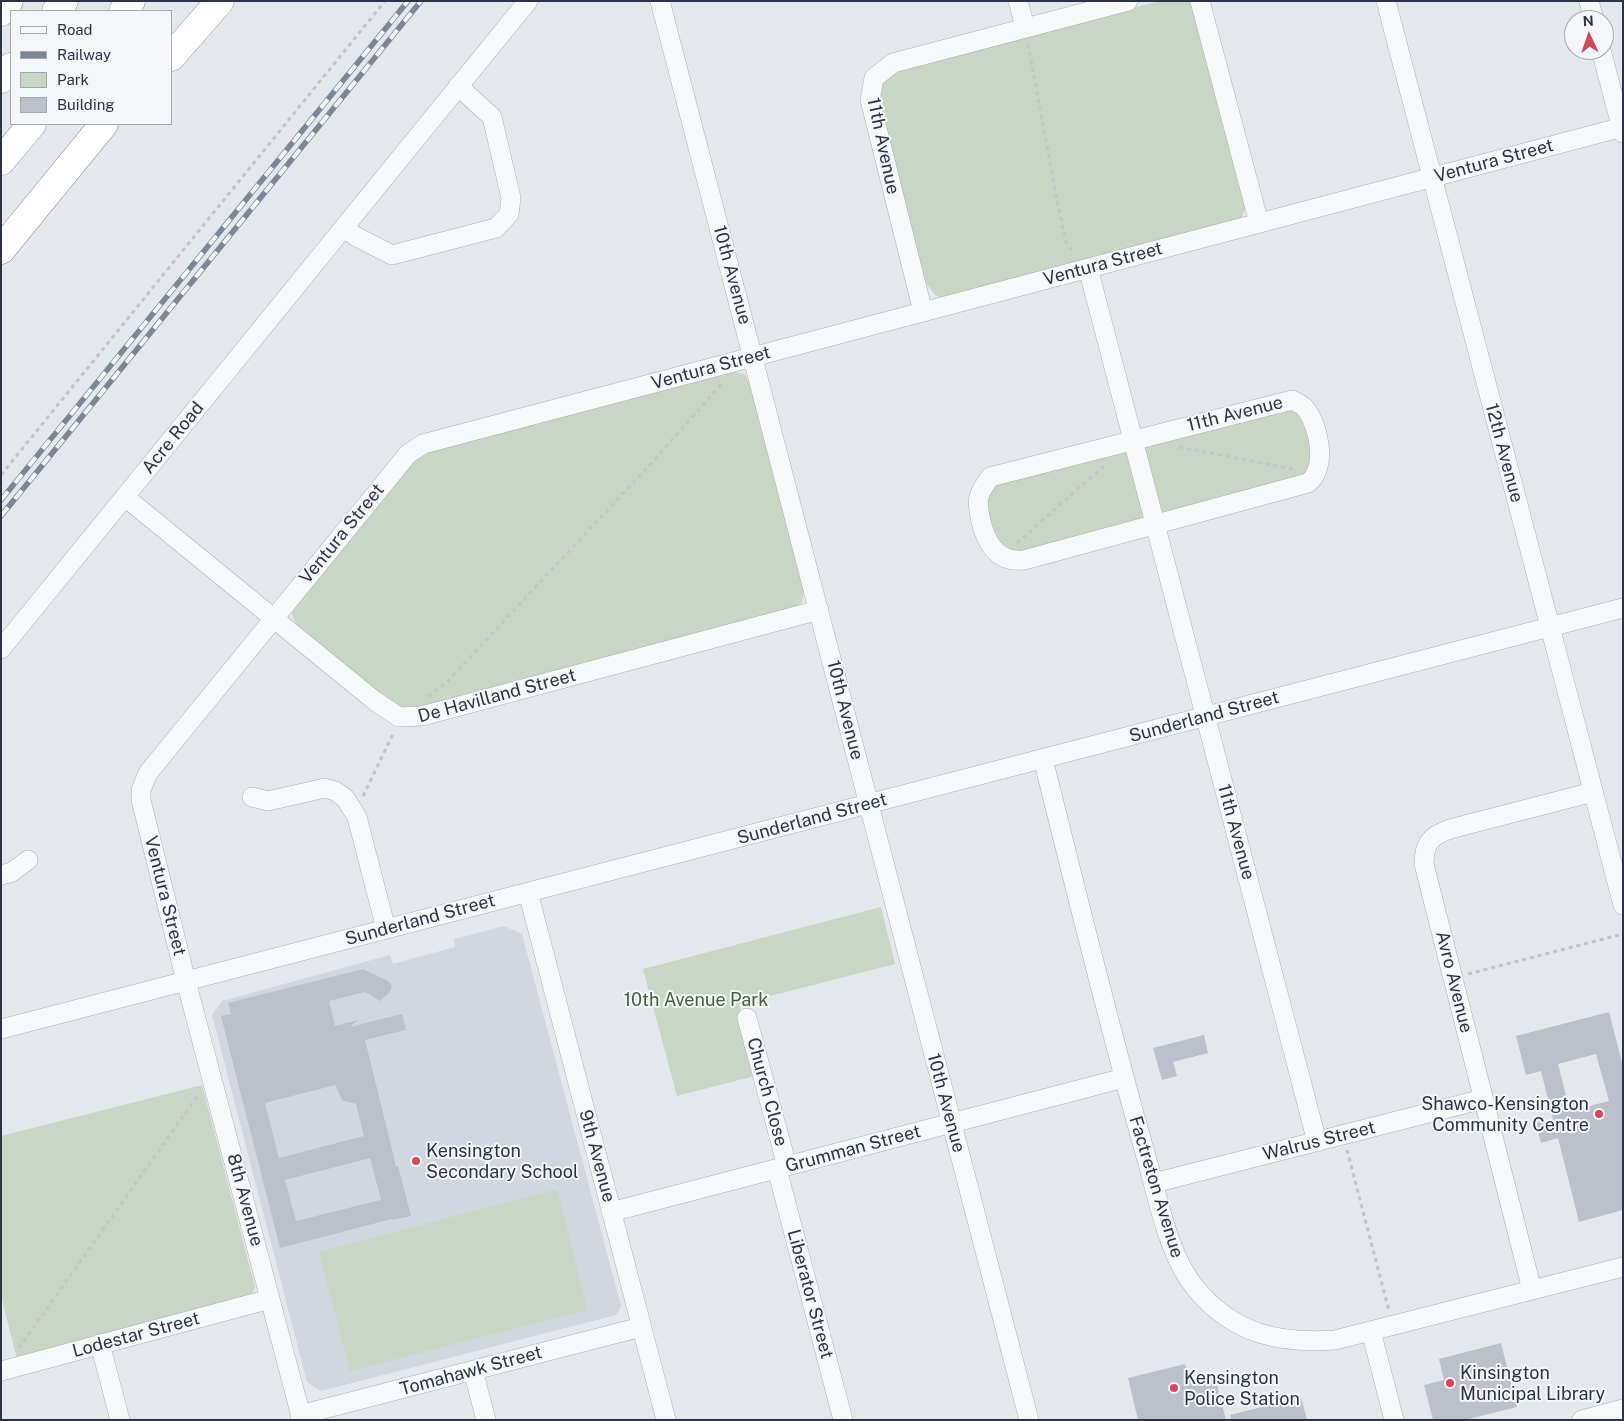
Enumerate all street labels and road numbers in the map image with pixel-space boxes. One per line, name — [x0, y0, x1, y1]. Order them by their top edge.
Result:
street label: 11th Avenue — [862, 96, 904, 196]
street label: Ventura Street — [1432, 135, 1556, 187]
street label: 10th Avenue — [708, 223, 756, 327]
street label: Ventura Street — [1041, 238, 1165, 290]
street label: Ventura Street — [649, 342, 773, 394]
street label: 11th Avenue — [1185, 392, 1285, 436]
street label: Acre Road — [137, 398, 209, 478]
street label: 12th Avenue — [1480, 401, 1528, 505]
street label: Ventura Street — [295, 480, 389, 588]
street label: 10th Avenue — [822, 658, 868, 762]
street label: De Havilland Street — [416, 665, 578, 727]
street label: Sunderland Street — [1127, 687, 1281, 747]
street label: 11th Avenue — [1213, 782, 1259, 882]
street label: Sunderland Street — [735, 789, 889, 849]
street label: Ventura Street — [140, 834, 190, 958]
street label: Sunderland Street — [343, 890, 497, 950]
street label: Avro Avenue — [1431, 929, 1477, 1035]
street label: Church Close — [742, 1035, 792, 1149]
street label: 10th Avenue — [922, 1051, 970, 1155]
street label: 9th Avenue — [574, 1107, 620, 1205]
street label: Factreton Avenue — [1124, 1114, 1188, 1260]
street label: Walrus Street — [1260, 1117, 1378, 1165]
street label: Grumman Street — [783, 1121, 923, 1177]
street label: 8th Avenue — [222, 1151, 268, 1249]
street label: Liberator Street — [782, 1227, 838, 1361]
street label: Lodestar Street — [70, 1308, 202, 1362]
street label: Tomahawk Street — [398, 1342, 544, 1400]

